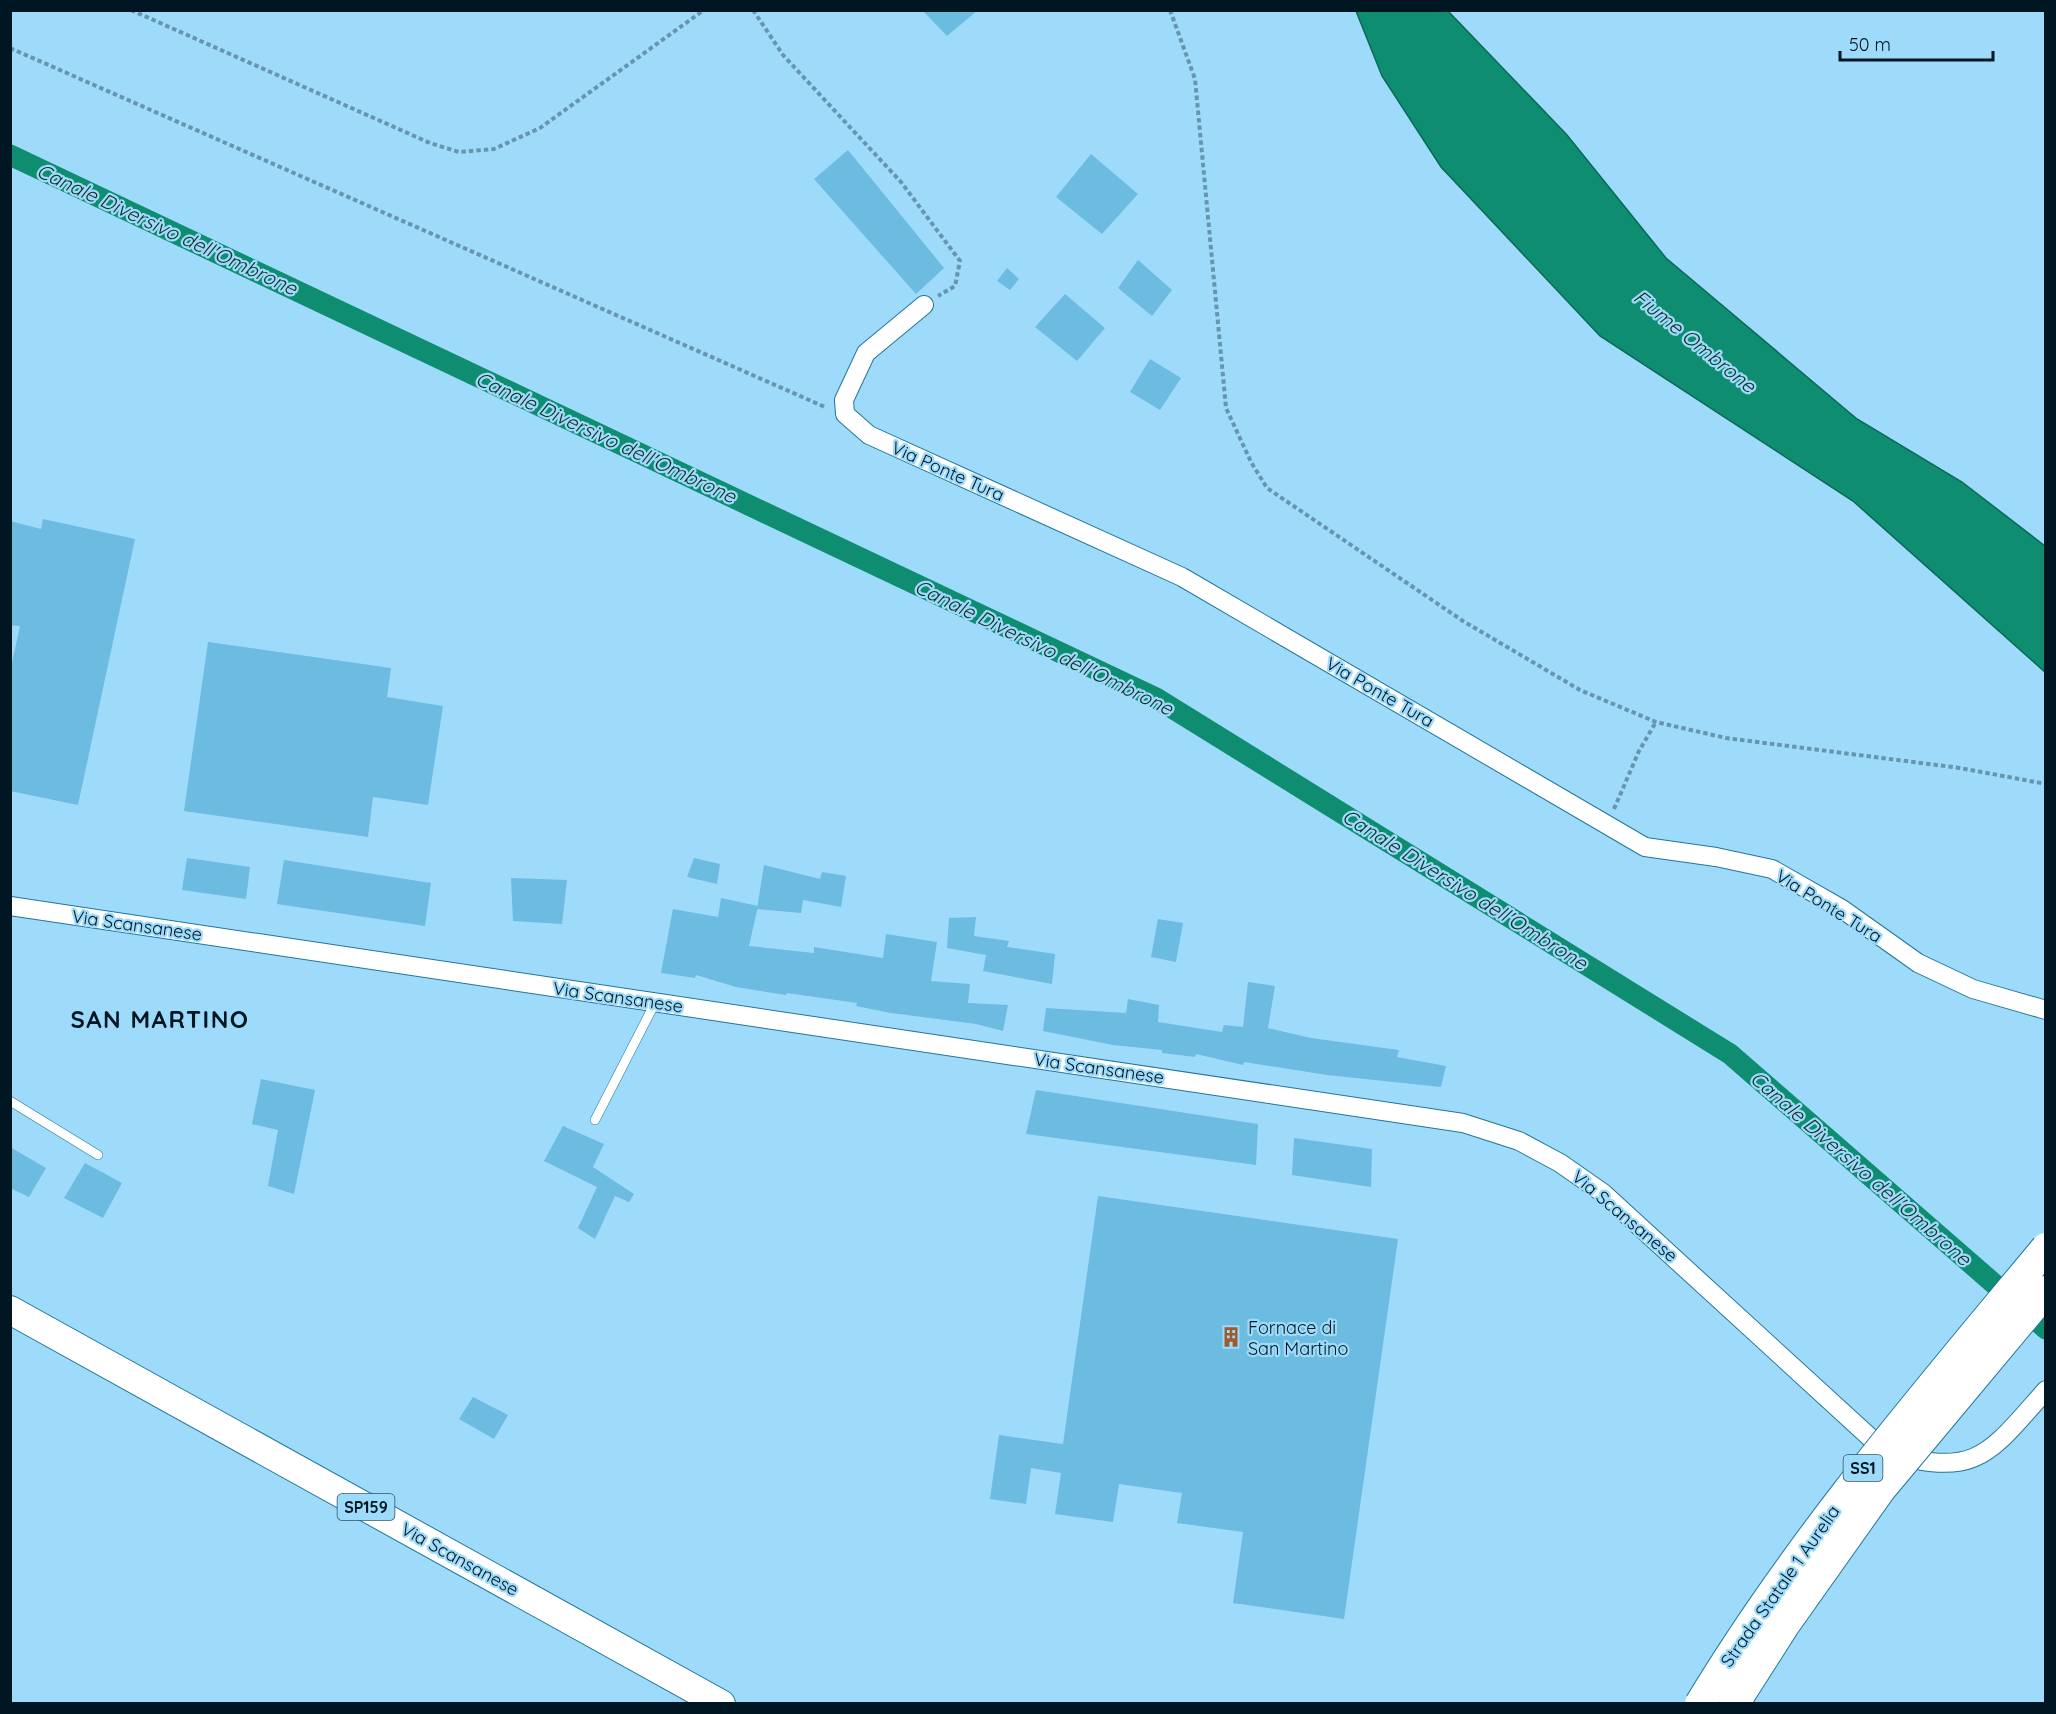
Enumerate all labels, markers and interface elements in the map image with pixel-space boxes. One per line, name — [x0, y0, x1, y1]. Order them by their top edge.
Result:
scale bar — [1840, 24, 1993, 62]
text: 50 m — [1849, 33, 1891, 56]
water label: Canale Diversivo dell'Ombrone — [33, 158, 302, 301]
water label: Fiume Ombrone — [1629, 284, 1762, 398]
water label: Canale Diversivo dell'Ombrone — [472, 366, 741, 509]
street label: Via Ponte Tura — [888, 436, 1008, 506]
water label: Canale Diversivo dell'Ombrone — [911, 573, 1178, 721]
street label: Via Ponte Tura — [1322, 652, 1438, 732]
water label: Canale Diversivo dell'Ombrone — [1338, 803, 1593, 975]
street label: Via Ponte Tura — [1772, 864, 1886, 948]
street label: Via Scansanese — [70, 904, 204, 946]
street label: Via Scansanese — [551, 976, 685, 1018]
district label: SAN MARTINO — [70, 1004, 250, 1034]
street label: Via Scansanese — [1032, 1047, 1166, 1089]
water label: Canale Diversivo dell'Ombrone — [1746, 1065, 1977, 1271]
street label: Via Scansanese — [1567, 1165, 1683, 1267]
place label: Fornace di San Martino — [1248, 1316, 1348, 1360]
building icon: Fornace di San Martino — [1219, 1325, 1243, 1349]
road number: SS1 — [1844, 1455, 1882, 1481]
road number: SP159 — [338, 1494, 394, 1520]
street label: Strada Statale 1 Aurelia — [1715, 1501, 1845, 1671]
street label: Via Scansanese — [397, 1517, 523, 1601]

